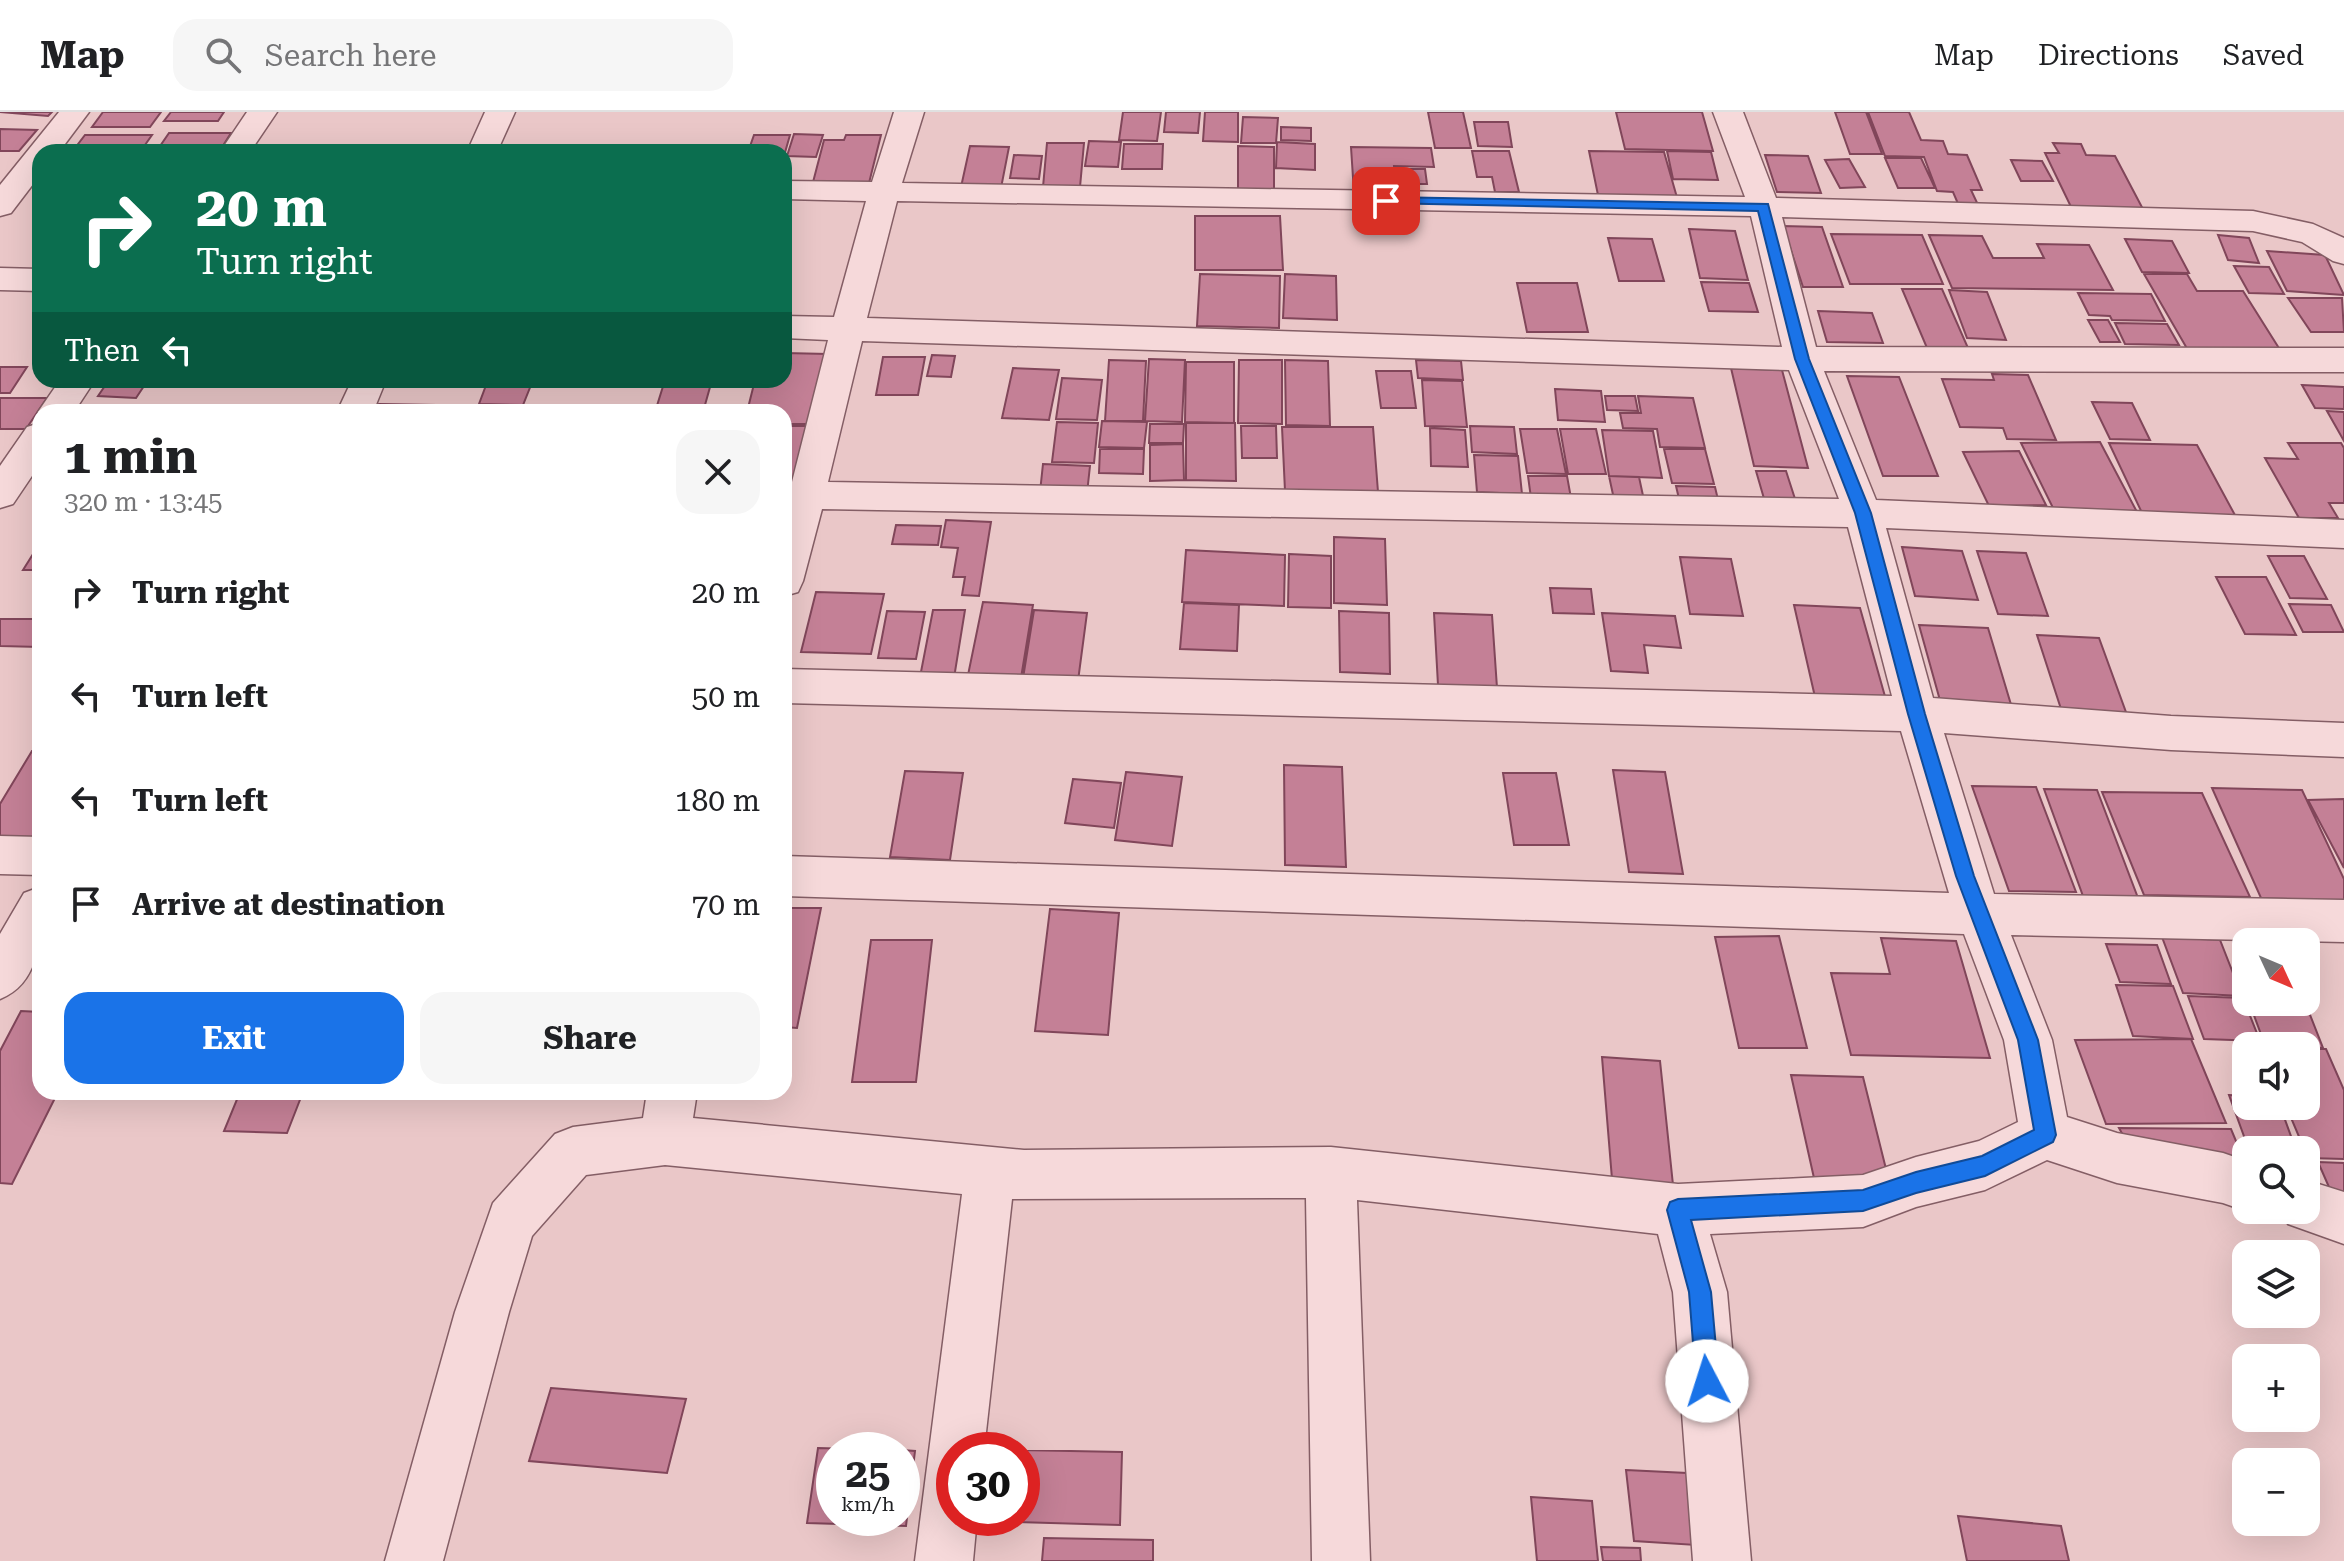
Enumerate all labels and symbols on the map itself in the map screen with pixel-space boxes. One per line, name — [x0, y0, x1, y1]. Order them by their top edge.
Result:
pin — [1352, 167, 1420, 235]
north arrow — [2232, 928, 2320, 1016]
position arrow — [1665, 1339, 1749, 1423]
speed limit sign: 30 — [936, 1432, 1040, 1536]

